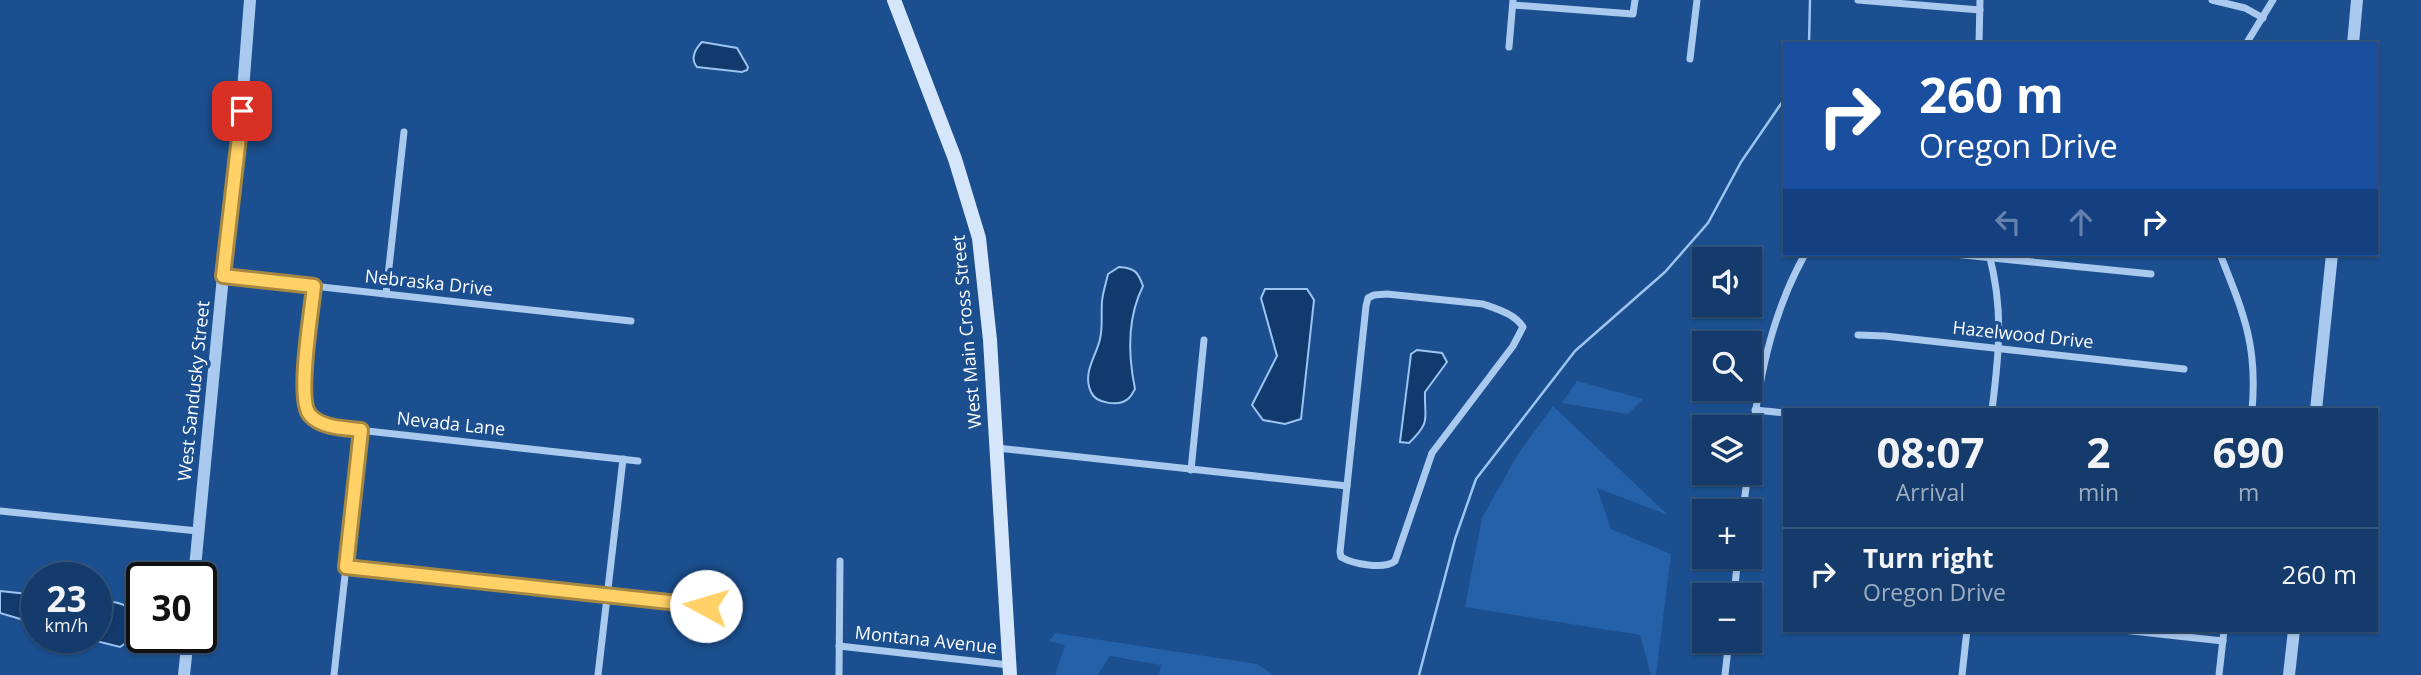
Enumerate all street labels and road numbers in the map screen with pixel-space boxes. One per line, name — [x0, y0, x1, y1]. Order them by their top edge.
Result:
street label: West Main Cross Street — [946, 234, 986, 430]
street label: Nebraska Drive — [364, 263, 494, 301]
street label: West Sandusky Street — [172, 299, 214, 482]
street label: Hazelwood Drive — [1951, 315, 2095, 353]
street label: Nevada Lane — [396, 405, 507, 441]
street label: Montana Avenue — [854, 620, 998, 658]

